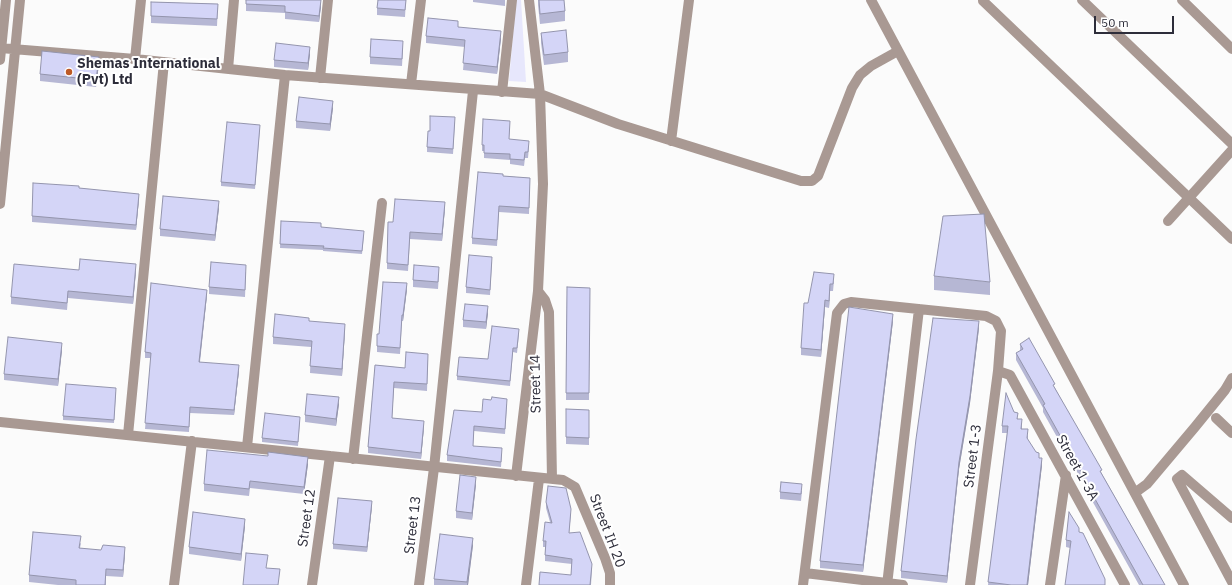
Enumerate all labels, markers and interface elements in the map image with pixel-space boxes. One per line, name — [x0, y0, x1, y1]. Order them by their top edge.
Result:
scale bar — [1096, 8, 1176, 34]
text: 50 m — [1101, 15, 1129, 30]
place label: Shemas International (Pvt) Ltd — [77, 56, 220, 88]
marker: Shemas International (Pvt) Ltd — [64, 67, 74, 77]
street label: Street 14 — [527, 355, 545, 413]
street label: Street 1-3 — [961, 423, 985, 489]
street label: Street 1-3A — [1052, 432, 1102, 504]
street label: Street 12 — [295, 488, 319, 548]
street label: Street IH 20 — [585, 492, 629, 570]
street label: Street 13 — [401, 495, 425, 555]

